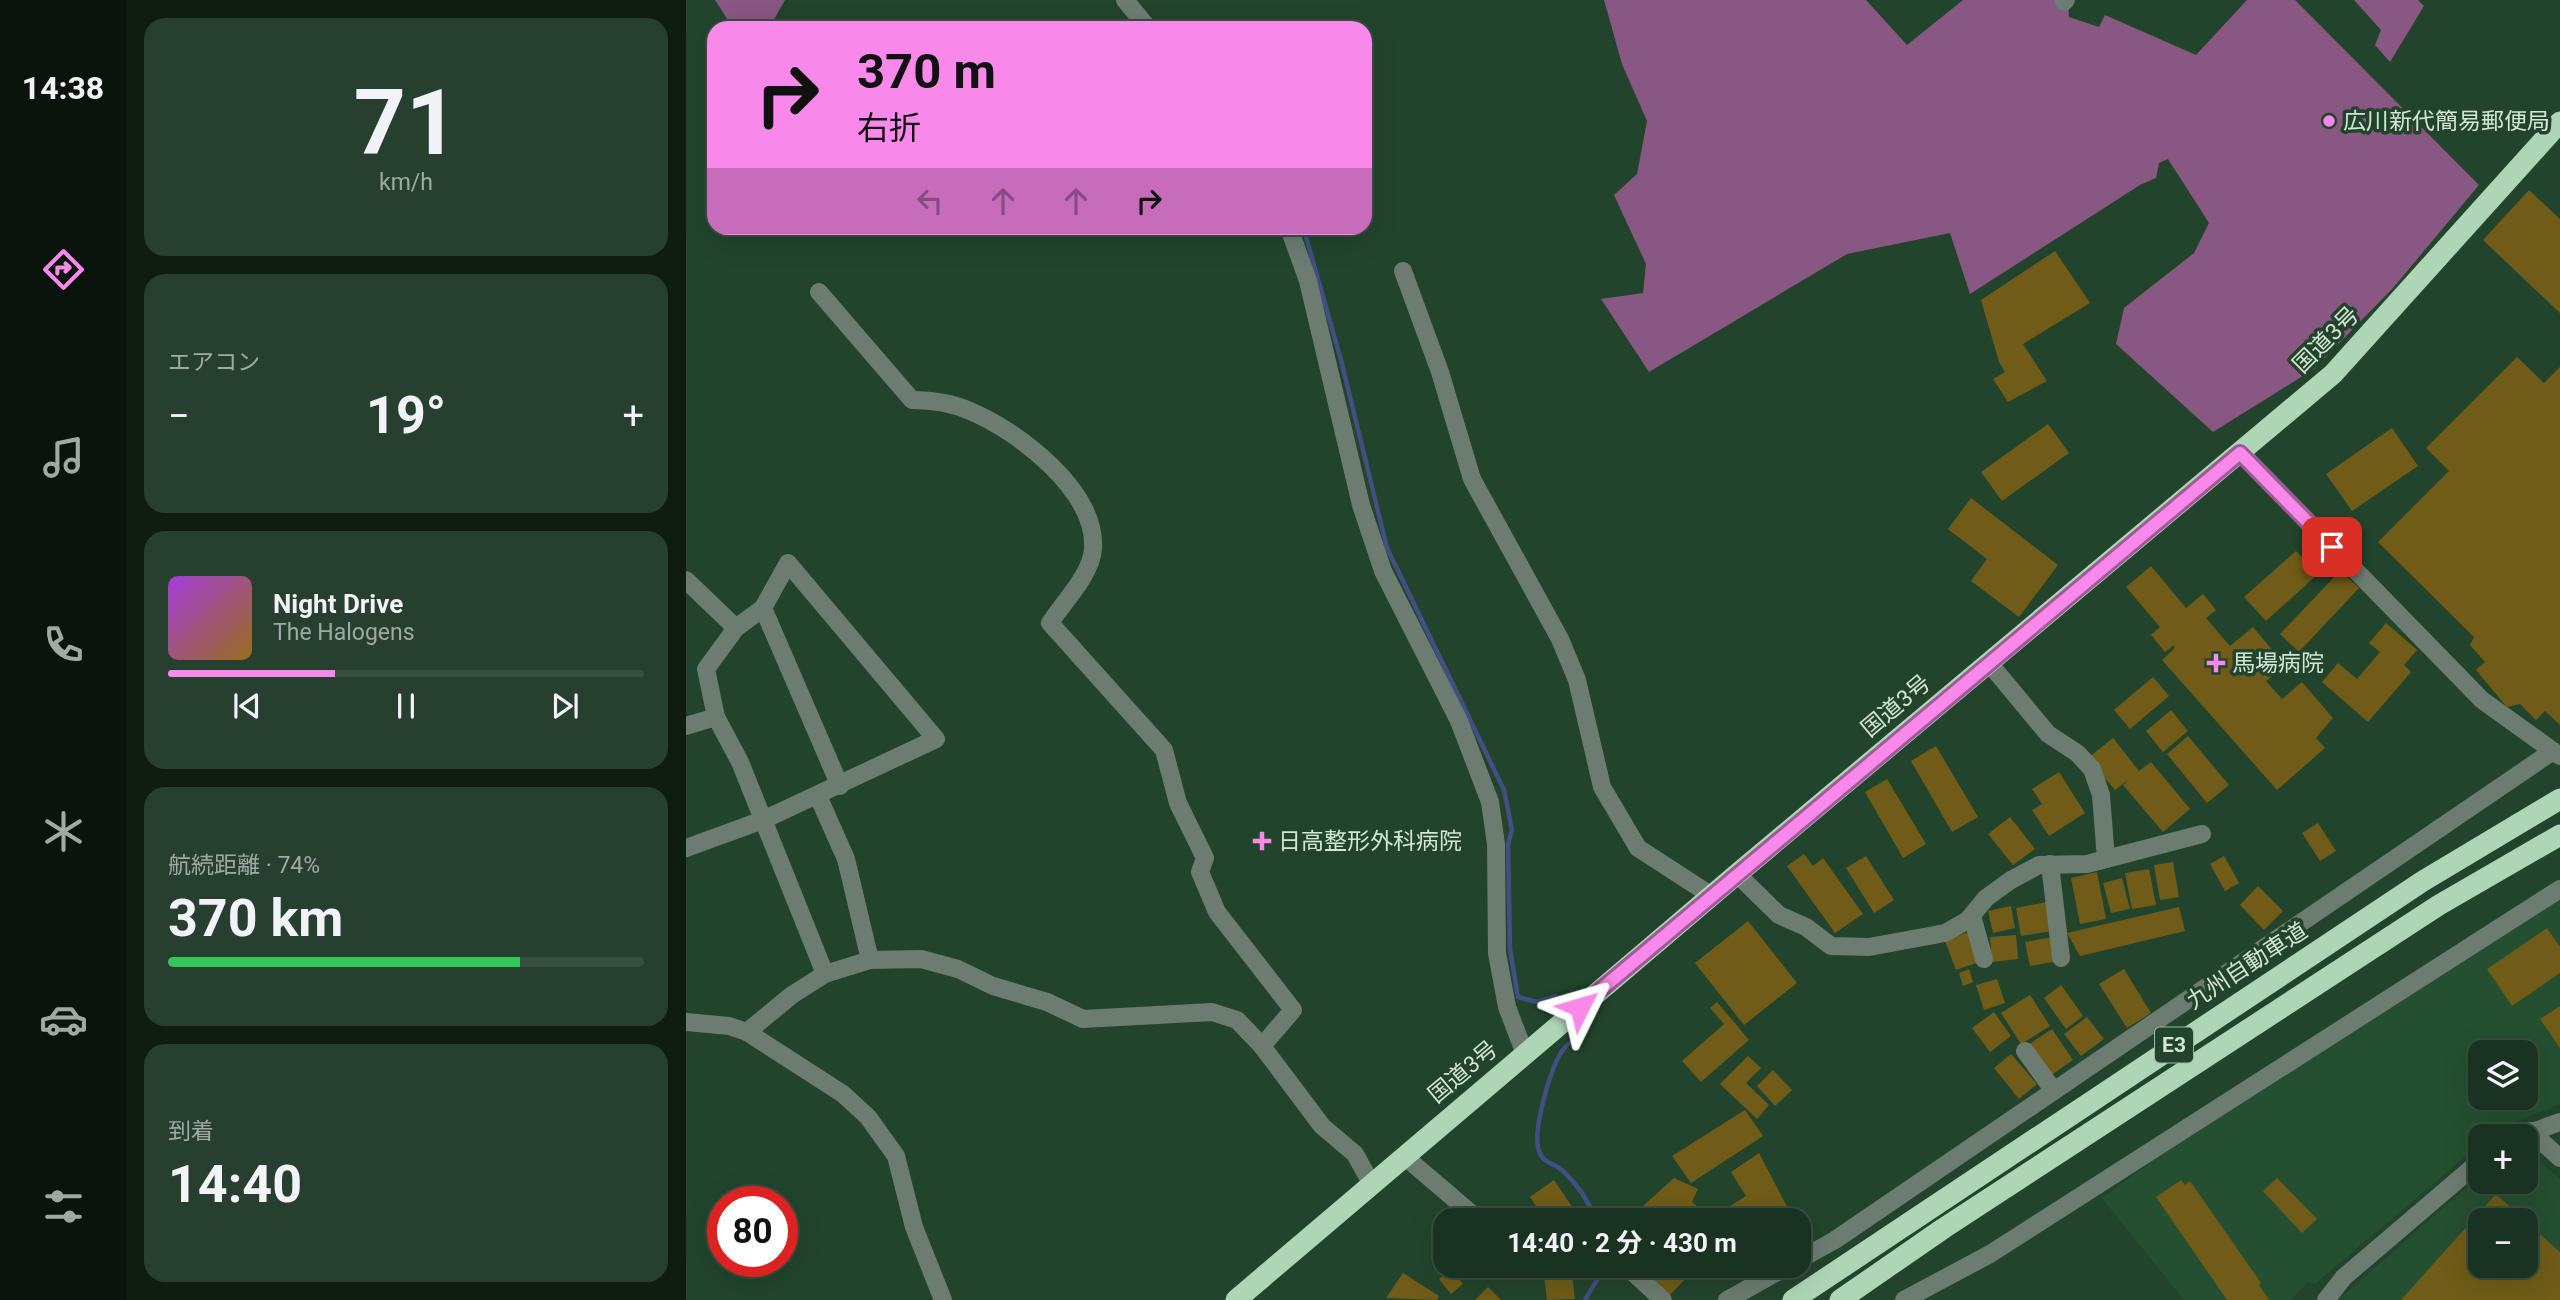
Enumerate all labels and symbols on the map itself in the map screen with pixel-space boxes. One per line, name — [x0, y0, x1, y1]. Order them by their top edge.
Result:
place label: 広川新代簡易郵便局 — [2343, 108, 2550, 135]
marker: 広川新代簡易郵便局 — [2321, 113, 2337, 129]
street label: 国道3号 — [2287, 301, 2365, 379]
pin — [2302, 517, 2362, 577]
place label: 馬場病院 — [2232, 650, 2324, 677]
marker: 馬場病院 — [2206, 653, 2226, 673]
street label: 国道3号 — [1856, 669, 1936, 743]
place label: 日高整形外科病院 — [1278, 828, 1462, 855]
marker: 日高整形外科病院 — [1252, 831, 1272, 851]
street label: 九州自動車道 — [2182, 917, 2312, 1015]
position arrow — [1543, 970, 1617, 1044]
road number: E3 — [2155, 1028, 2193, 1062]
street label: 国道3号 — [1423, 1035, 1503, 1109]
speed limit sign: 80 — [707, 1186, 798, 1277]

